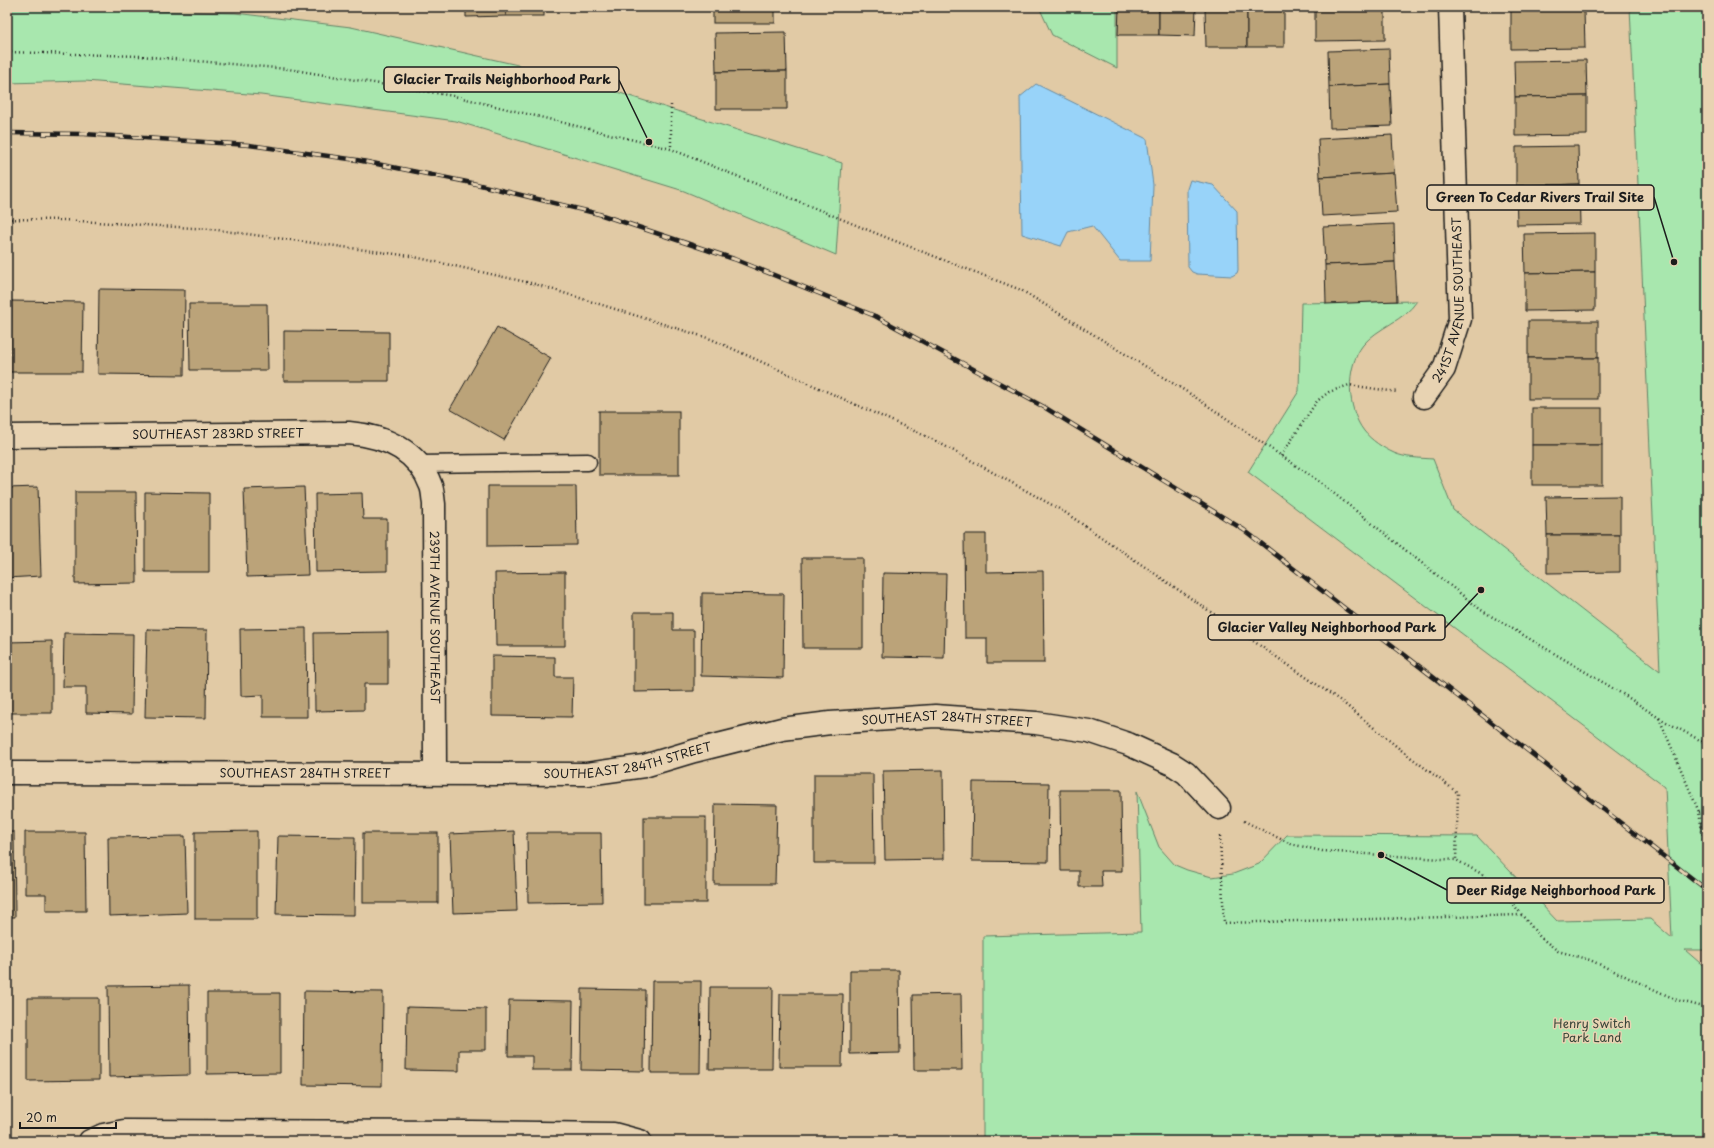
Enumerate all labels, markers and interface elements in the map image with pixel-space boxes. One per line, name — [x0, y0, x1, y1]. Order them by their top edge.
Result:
callout: Glacier Trails Neighborhood Park — [384, 67, 619, 92]
text: Glacier Trails Neighborhood Park — [393, 69, 611, 88]
callout: Green To Cedar Rivers Trail Site — [1427, 185, 1654, 210]
text: Green To Cedar Rivers Trail Site — [1436, 187, 1644, 206]
street label: 241ST AVENUE SOUTHEAST — [1427, 216, 1468, 386]
street label: SOUTHEAST 283RD STREET — [132, 423, 305, 443]
street label: 239TH AVENUE SOUTHEAST — [426, 531, 445, 705]
callout: Glacier Valley Neighborhood Park — [1208, 615, 1445, 640]
text: Glacier Valley Neighborhood Park — [1217, 617, 1437, 636]
street label: SOUTHEAST 284TH STREET — [861, 706, 1034, 731]
street label: SOUTHEAST 284TH STREET — [544, 737, 714, 782]
street label: SOUTHEAST 284TH STREET — [220, 763, 391, 782]
callout: Deer Ridge Neighborhood Park — [1447, 878, 1664, 903]
text: Deer Ridge Neighborhood Park — [1456, 880, 1656, 899]
park label: Henry Switch Park Land — [1553, 1014, 1631, 1046]
scale bar — [20, 1104, 116, 1130]
text: 20 m — [26, 1108, 57, 1126]

